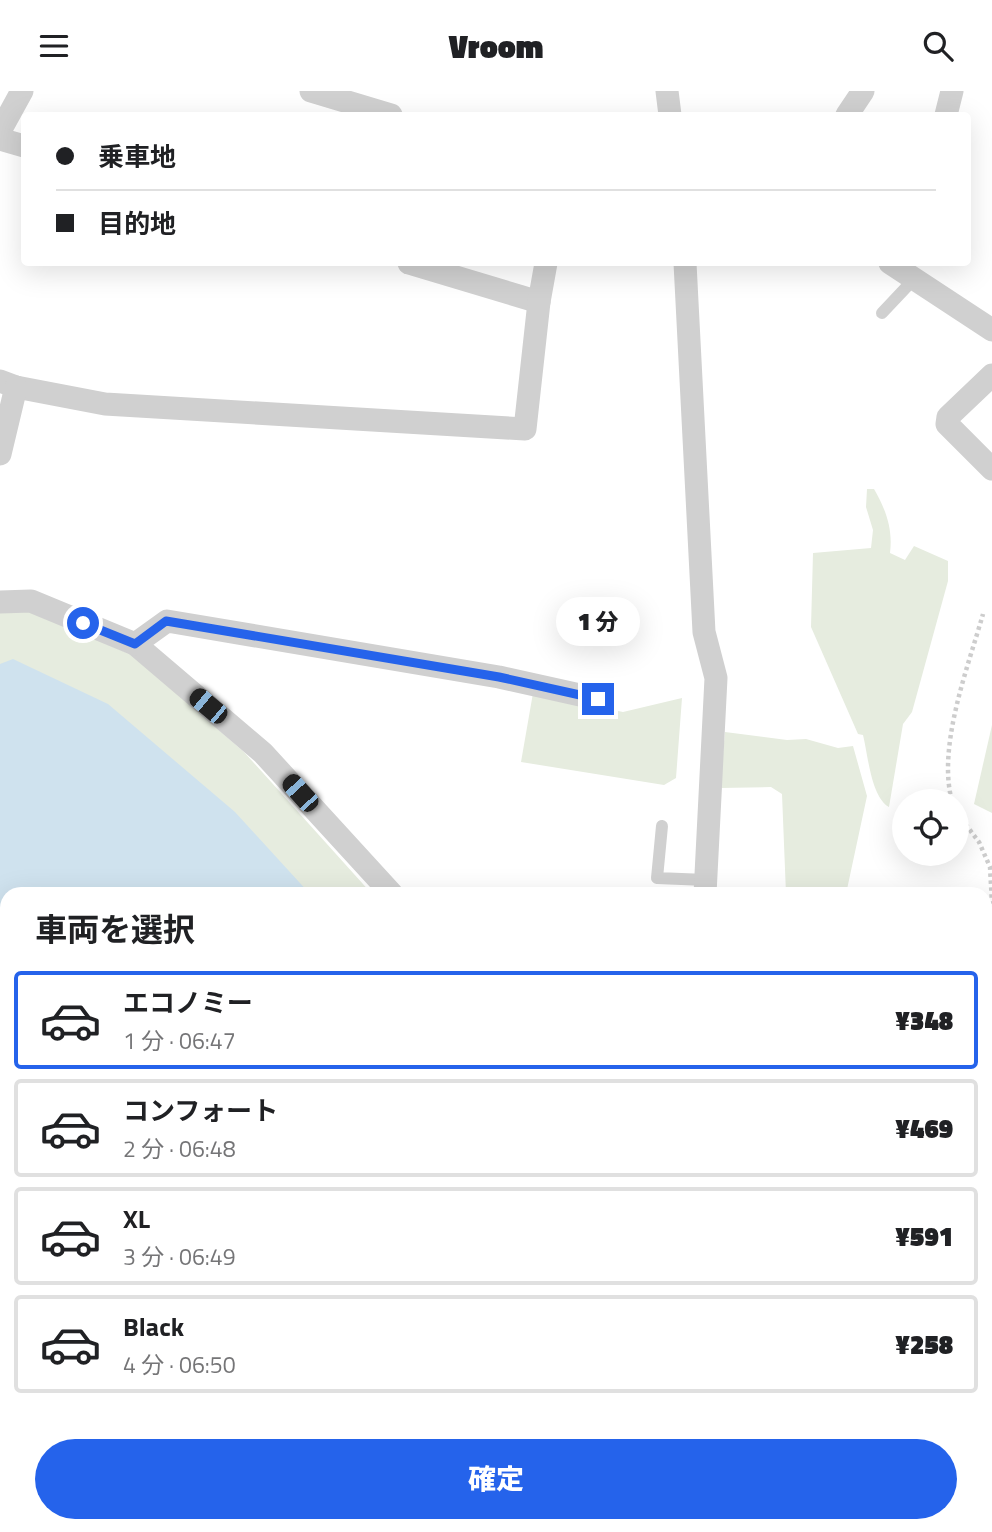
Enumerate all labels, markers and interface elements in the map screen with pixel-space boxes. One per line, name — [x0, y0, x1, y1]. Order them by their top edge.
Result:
text: Vroom — [449, 22, 543, 70]
icon: menu — [35, 27, 73, 65]
icon: search — [919, 27, 957, 65]
text: 乗車地 — [98, 137, 176, 176]
text: 目的地 — [98, 204, 176, 243]
callout: 1 分 — [556, 597, 640, 647]
text: 1 分 — [578, 604, 618, 639]
route start — [67, 607, 99, 639]
route end — [582, 683, 614, 715]
car — [186, 684, 231, 728]
car — [279, 770, 322, 816]
map controls — [892, 789, 969, 866]
button: locate — [892, 789, 969, 866]
text: 車両を選択 — [35, 905, 195, 953]
text: エコノミー — [123, 983, 253, 1022]
icon: car — [39, 989, 102, 1052]
text: ¥348 — [895, 1001, 953, 1040]
text: 1 分 · 06:47 — [123, 1023, 236, 1058]
text: コンフォート — [123, 1091, 278, 1130]
icon: car — [39, 1097, 102, 1160]
text: ¥469 — [895, 1109, 953, 1148]
text: 2 分 · 06:48 — [123, 1131, 236, 1166]
text: XL — [123, 1199, 150, 1238]
icon: car — [39, 1205, 102, 1268]
text: ¥591 — [895, 1217, 953, 1256]
text: 3 分 · 06:49 — [123, 1239, 236, 1274]
text: Black — [123, 1307, 184, 1346]
icon: car — [39, 1313, 102, 1376]
text: ¥258 — [895, 1325, 953, 1364]
text: 4 分 · 06:50 — [123, 1347, 236, 1382]
button: 確定 — [35, 1439, 957, 1519]

